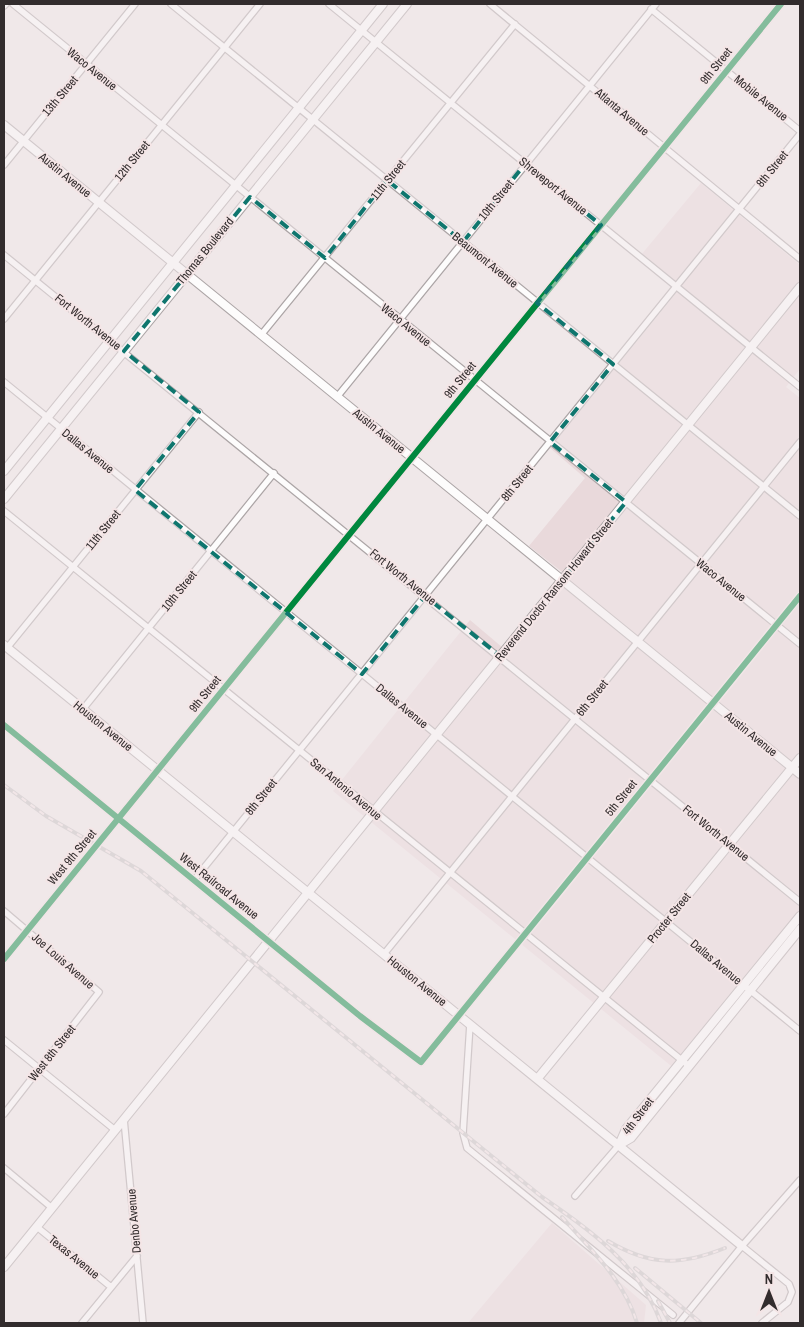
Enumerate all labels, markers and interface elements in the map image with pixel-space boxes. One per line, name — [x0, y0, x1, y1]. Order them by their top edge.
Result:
street label: Waco Avenue — [64, 44, 120, 94]
street label: 9th Street — [696, 44, 736, 88]
street label: Mobile Avenue — [731, 71, 791, 125]
street label: 13th Street — [38, 72, 82, 120]
street label: Atlanta Avenue — [591, 84, 652, 139]
street label: 12th Street — [111, 137, 154, 185]
street label: 8th Street — [752, 147, 792, 191]
street label: Austin Avenue — [35, 148, 95, 201]
street label: Shreveport Avenue — [516, 153, 590, 219]
street label: 11th Street — [367, 156, 409, 203]
street label: 10th Street — [475, 176, 518, 224]
street label: Thomas Boulevard — [173, 214, 237, 288]
street label: Beaumont Avenue — [449, 229, 521, 291]
street label: Fort Worth Avenue — [51, 290, 125, 354]
street label: Waco Avenue — [378, 300, 434, 350]
street label: 9th Street — [440, 358, 480, 402]
street label: Austin Avenue — [349, 404, 409, 457]
street label: Dallas Avenue — [59, 425, 117, 477]
street label: 8th Street — [497, 461, 537, 505]
street label: 11th Street — [82, 506, 124, 553]
street label: Reverend Doctor Ransom Howard Street — [491, 515, 617, 665]
street label: Fort Worth Avenue — [366, 545, 440, 609]
street label: Waco Avenue — [693, 555, 749, 605]
street label: 10th Street — [158, 567, 201, 615]
street label: 9th Street — [185, 672, 225, 716]
street label: 6th Street — [572, 676, 612, 720]
street label: Dallas Avenue — [373, 680, 431, 732]
street label: Houston Avenue — [70, 697, 136, 755]
street label: Austin Avenue — [721, 707, 781, 760]
street label: San Antonio Avenue — [307, 754, 385, 824]
street label: 8th Street — [241, 775, 281, 819]
street label: 5th Street — [601, 776, 641, 820]
street label: Fort Worth Avenue — [679, 801, 753, 865]
street label: West 9th Street — [44, 826, 100, 888]
street label: West Railroad Avenue — [176, 849, 262, 923]
street label: Procter Street — [644, 889, 694, 947]
street label: Joe Louis Avenue — [28, 929, 98, 993]
street label: Dallas Avenue — [687, 936, 745, 988]
street label: Houston Avenue — [384, 952, 450, 1010]
street label: West 8th Street — [25, 1021, 79, 1085]
street label: 4th Street — [619, 1094, 657, 1138]
street label: Denbo Avenue — [123, 1188, 145, 1254]
street label: Texas Avenue — [45, 1232, 103, 1282]
north arrow — [744, 1267, 794, 1317]
text: N — [765, 1270, 773, 1288]

